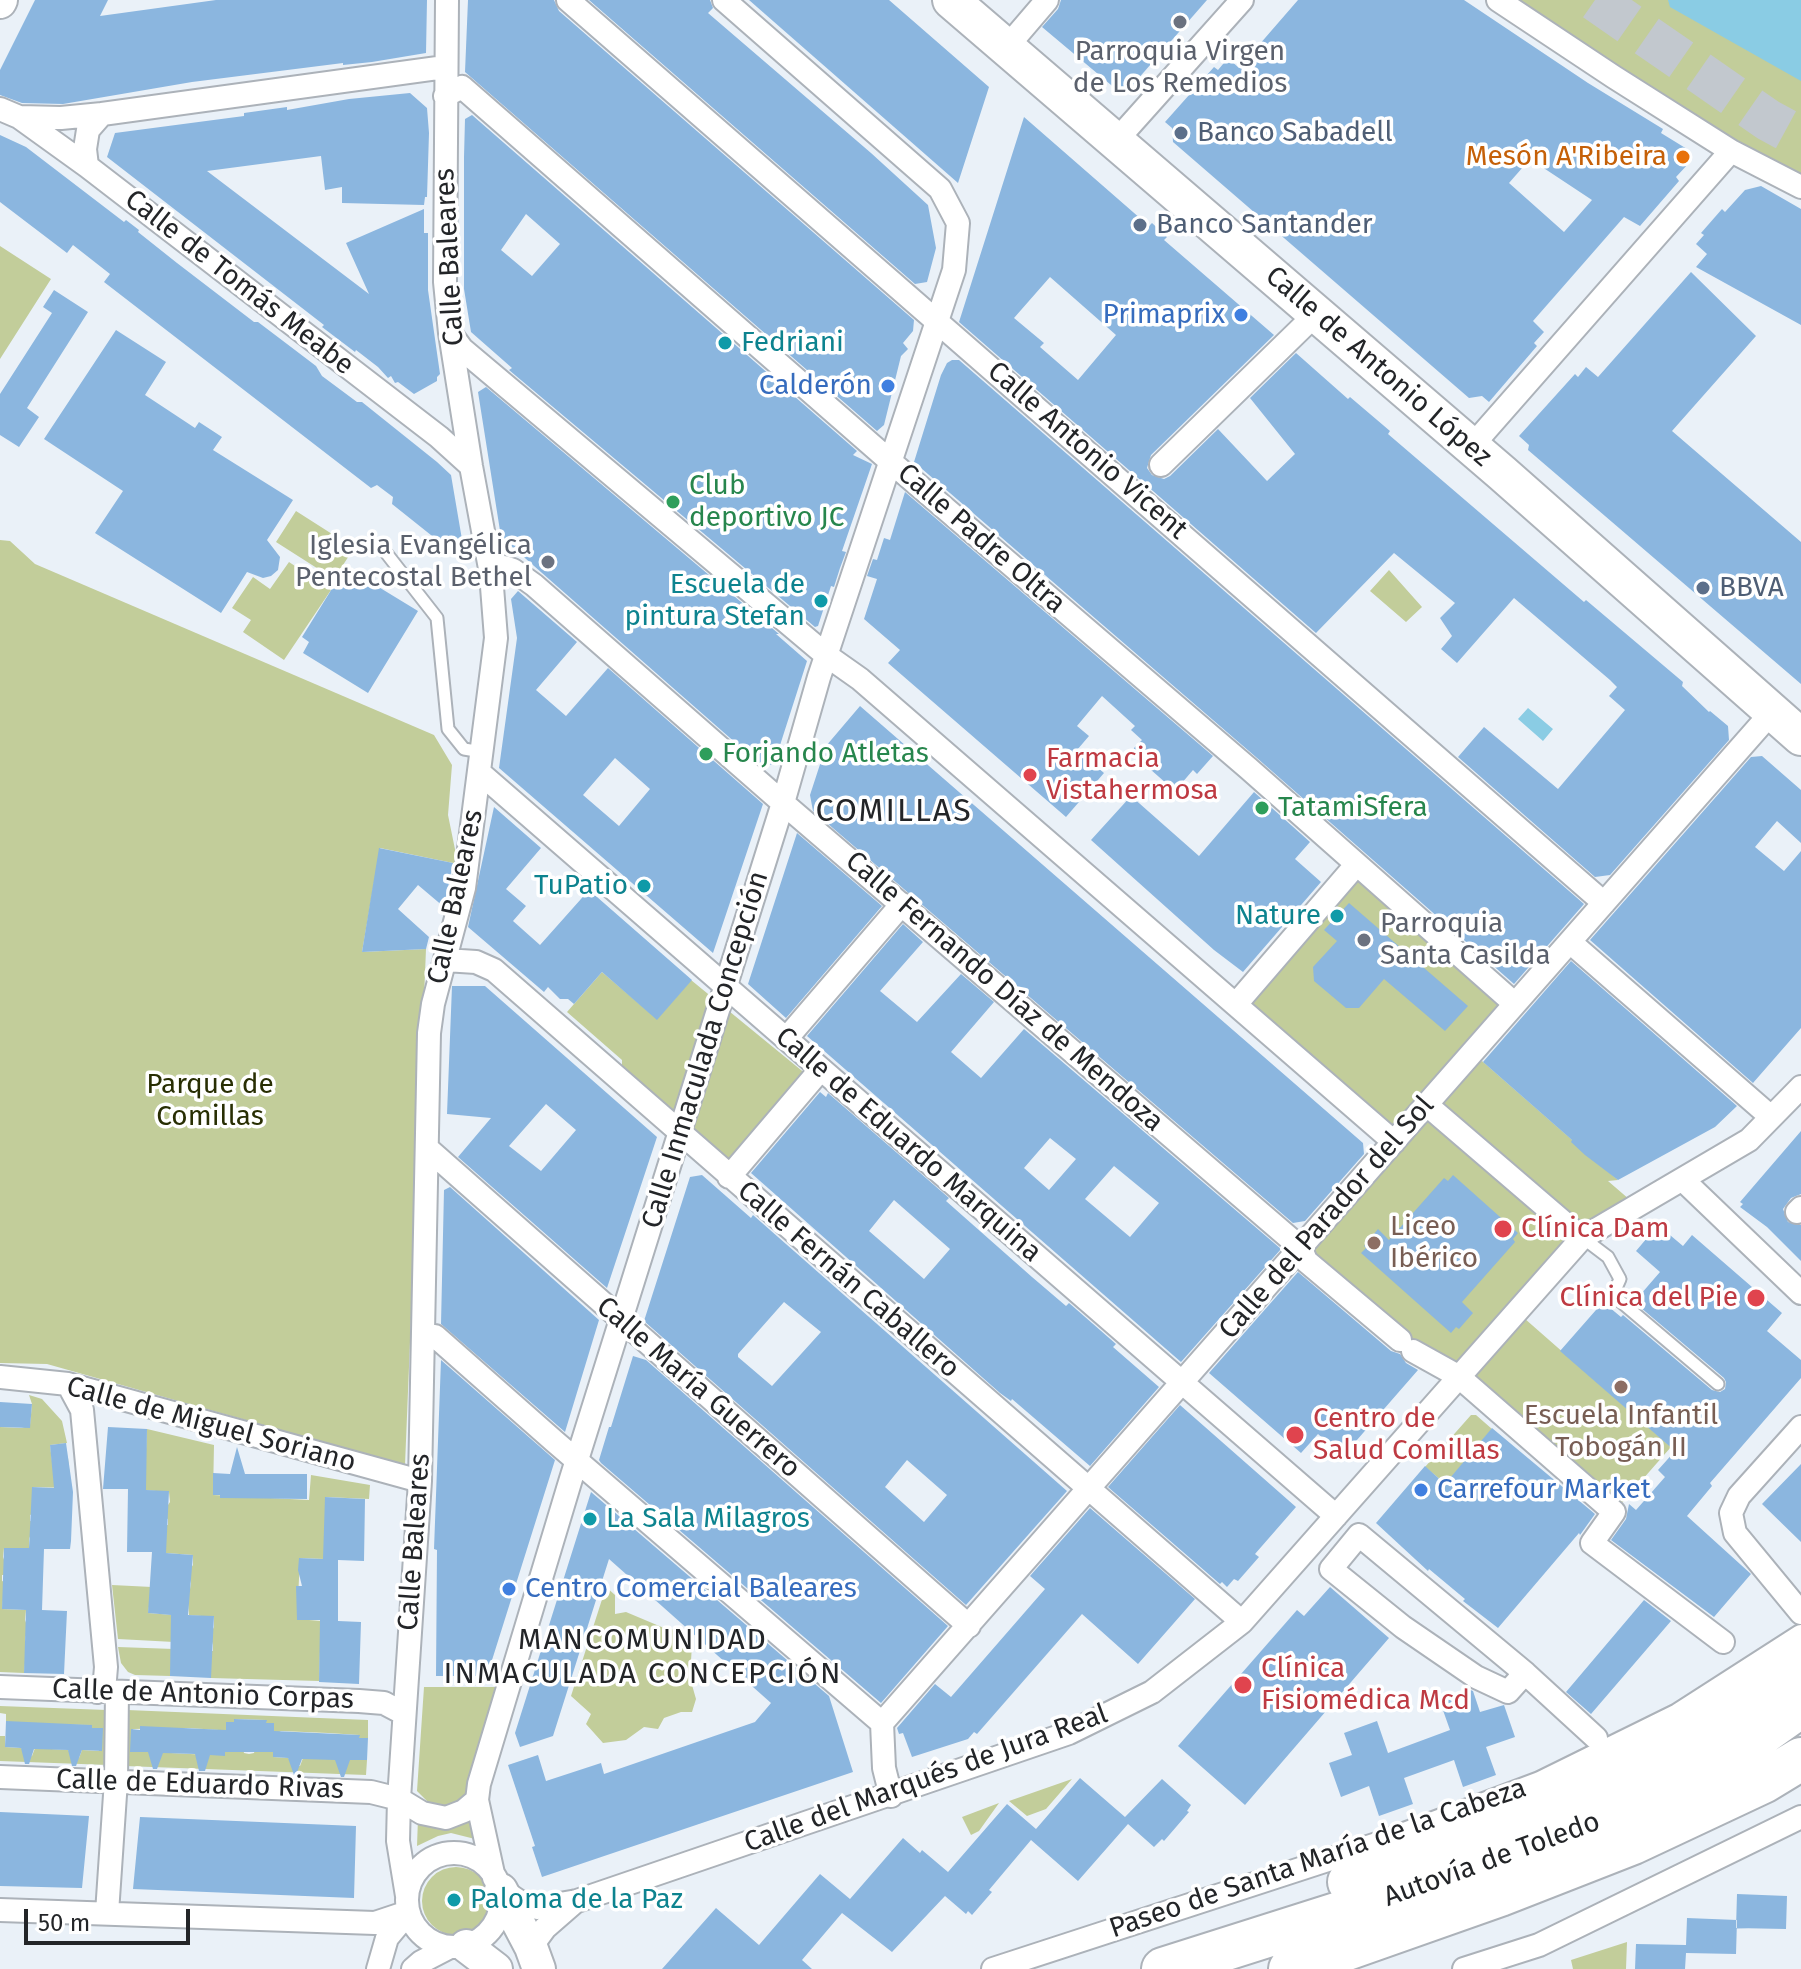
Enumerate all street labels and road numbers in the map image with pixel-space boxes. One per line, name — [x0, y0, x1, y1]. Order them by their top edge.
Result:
street label: Calle Baleares — [429, 167, 471, 347]
street label: Calle de Tomás Meabe — [118, 183, 360, 383]
street label: Calle de Antonio López — [1258, 260, 1498, 474]
street label: Calle Antonio Vicent — [980, 355, 1194, 547]
street label: Calle Padre Oltra — [890, 457, 1072, 621]
street label: Calle Baleares — [421, 807, 491, 987]
street label: Calle Fernando Díaz de Mendoza — [838, 845, 1170, 1139]
street label: Calle Inmaculada Concepción — [636, 867, 776, 1233]
street label: Calle de Eduardo Marquina — [768, 1020, 1048, 1270]
street label: Calle del Parador del Sol — [1212, 1090, 1442, 1346]
street label: Calle Fernán Caballero — [730, 1174, 966, 1386]
street label: Calle María Guerrero — [589, 1290, 807, 1486]
street label: Calle de Miguel Soriano — [63, 1370, 359, 1480]
street label: Calle Baleares — [392, 1452, 438, 1632]
street label: Calle de Antonio Corpas — [52, 1673, 354, 1717]
street label: Calle del Marqués de Jura Real — [740, 1698, 1112, 1860]
street label: Calle de Eduardo Rivas — [55, 1763, 345, 1807]
street label: Paseo de Santa María de la Cabeza — [1105, 1772, 1531, 1946]
street label: Autovía de Toledo — [1379, 1805, 1605, 1915]

